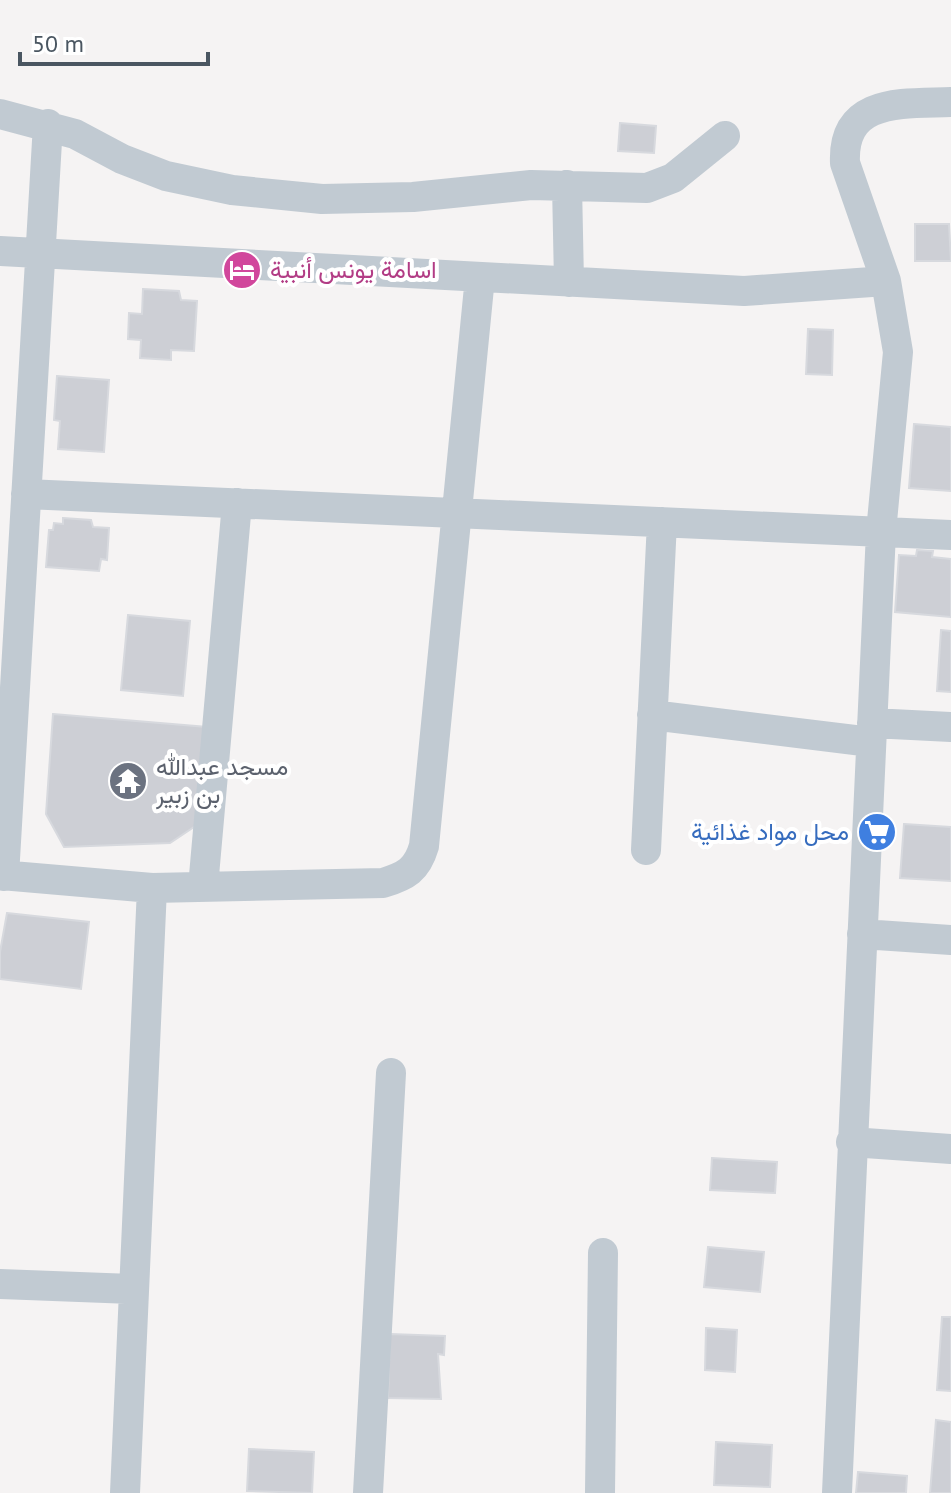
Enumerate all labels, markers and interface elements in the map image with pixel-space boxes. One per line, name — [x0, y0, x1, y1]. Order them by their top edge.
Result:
scale bar — [20, 16, 208, 66]
text: 50 m — [32, 28, 84, 59]
hotel icon: اسامة يونس أنبية — [221, 249, 263, 291]
place label: اسامة يونس أنبية — [270, 254, 437, 285]
place label: مسجد عبدالله بن زبير — [155, 751, 288, 810]
temple icon: مسجد عبدالله بن زبير — [107, 760, 149, 802]
supermarket icon: محل مواد غذائية — [856, 811, 898, 853]
place label: محل مواد غذائية — [691, 816, 849, 847]

